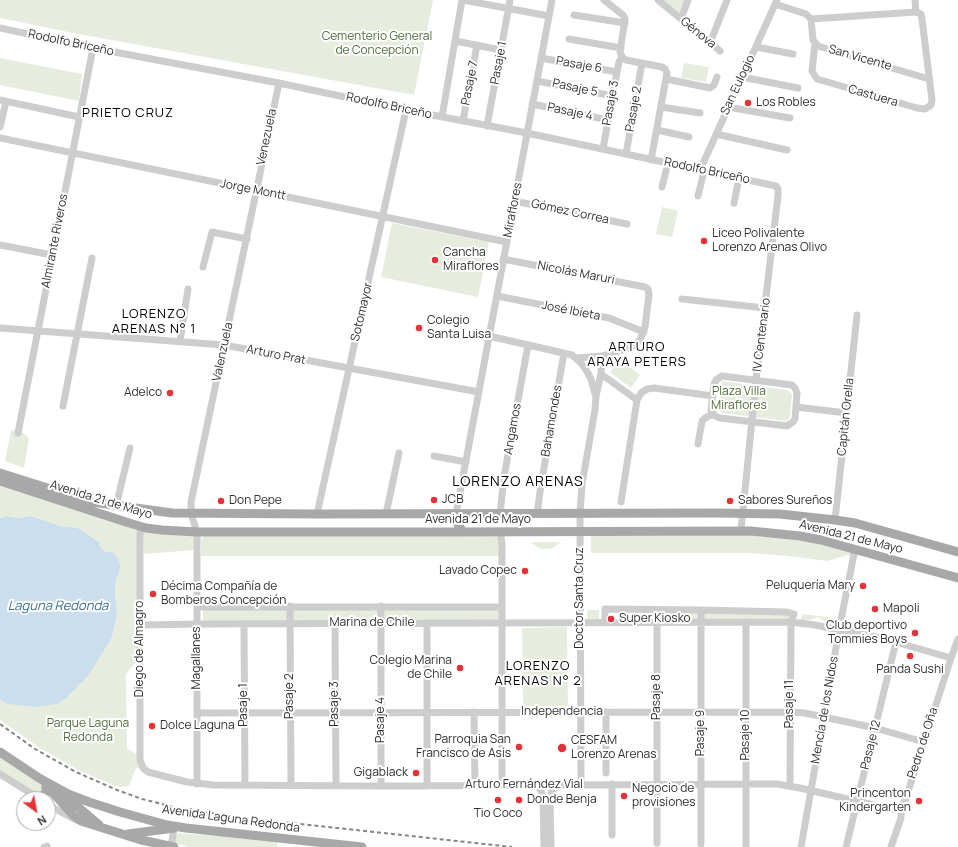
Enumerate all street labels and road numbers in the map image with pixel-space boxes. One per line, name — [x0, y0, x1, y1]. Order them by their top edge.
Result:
street label: Génova — [677, 14, 719, 52]
street label: Rodolfo Briceño — [27, 27, 115, 59]
street label: Pasaje 1 — [488, 40, 510, 86]
street label: San Vicente — [827, 42, 893, 74]
street label: San Eulogio — [718, 53, 758, 117]
street label: Pasaje 6 — [555, 54, 603, 76]
street label: Pasaje 7 — [459, 60, 481, 106]
street label: Pasaje 5 — [551, 76, 599, 100]
street label: Pasaje 3 — [600, 79, 622, 127]
street label: Castuera — [846, 82, 900, 110]
street label: Pasaje 2 — [623, 85, 645, 133]
street label: Rodolfo Briceño — [345, 90, 433, 122]
street label: Pasaje 4 — [546, 100, 594, 124]
street label: Venezuela — [254, 107, 280, 167]
street label: Rodolfo Briceño — [663, 155, 751, 187]
street label: Jorge Montt — [219, 177, 287, 203]
street label: Miraflores — [501, 181, 525, 239]
street label: Almirante Riveros — [39, 192, 71, 290]
street label: Gómez Correa — [530, 197, 610, 227]
street label: Nicolás Maruri — [536, 258, 616, 288]
street label: Sotomayor — [348, 281, 376, 343]
street label: IV Centenario — [750, 297, 774, 373]
street label: José Ibíeta — [540, 298, 602, 324]
street label: Valenzuela — [210, 321, 236, 383]
street label: Arturo Prat — [245, 342, 307, 368]
street label: Capitán Orella — [835, 377, 857, 457]
street label: Bahamondes — [539, 384, 565, 458]
street label: Angamos — [501, 402, 525, 456]
street label: Avenida 21 de Mayo — [48, 478, 154, 522]
street label: Avenida 21 de Mayo — [425, 513, 531, 527]
street label: Avenida 21 de Mayo — [798, 517, 904, 557]
street label: Doctor Santa Cruz — [573, 547, 587, 649]
street label: Diego de Almagro — [133, 601, 147, 697]
street label: Marina de Chile — [330, 616, 414, 630]
street label: Magallanes — [190, 626, 204, 690]
street label: Mencía de los Nidos — [808, 655, 842, 765]
street label: Pasaje 2 — [283, 673, 297, 719]
street label: Pasaje 8 — [650, 674, 664, 720]
street label: Pasaje 11 — [783, 680, 797, 728]
street label: Pasaje 3 — [328, 681, 342, 727]
street label: Pasaje 1 — [237, 683, 251, 727]
street label: Pasaje 4 — [374, 697, 388, 743]
street label: Independencia — [521, 705, 603, 719]
street label: Pedro de Oña — [905, 706, 941, 780]
street label: Pasaje 10 — [739, 709, 753, 761]
street label: Pasaje 9 — [694, 710, 708, 756]
street label: Pasaje 12 — [858, 719, 884, 771]
street label: Arturo Fernández Vial — [465, 778, 583, 792]
street label: Avenida Laguna Redonda — [161, 802, 301, 836]

